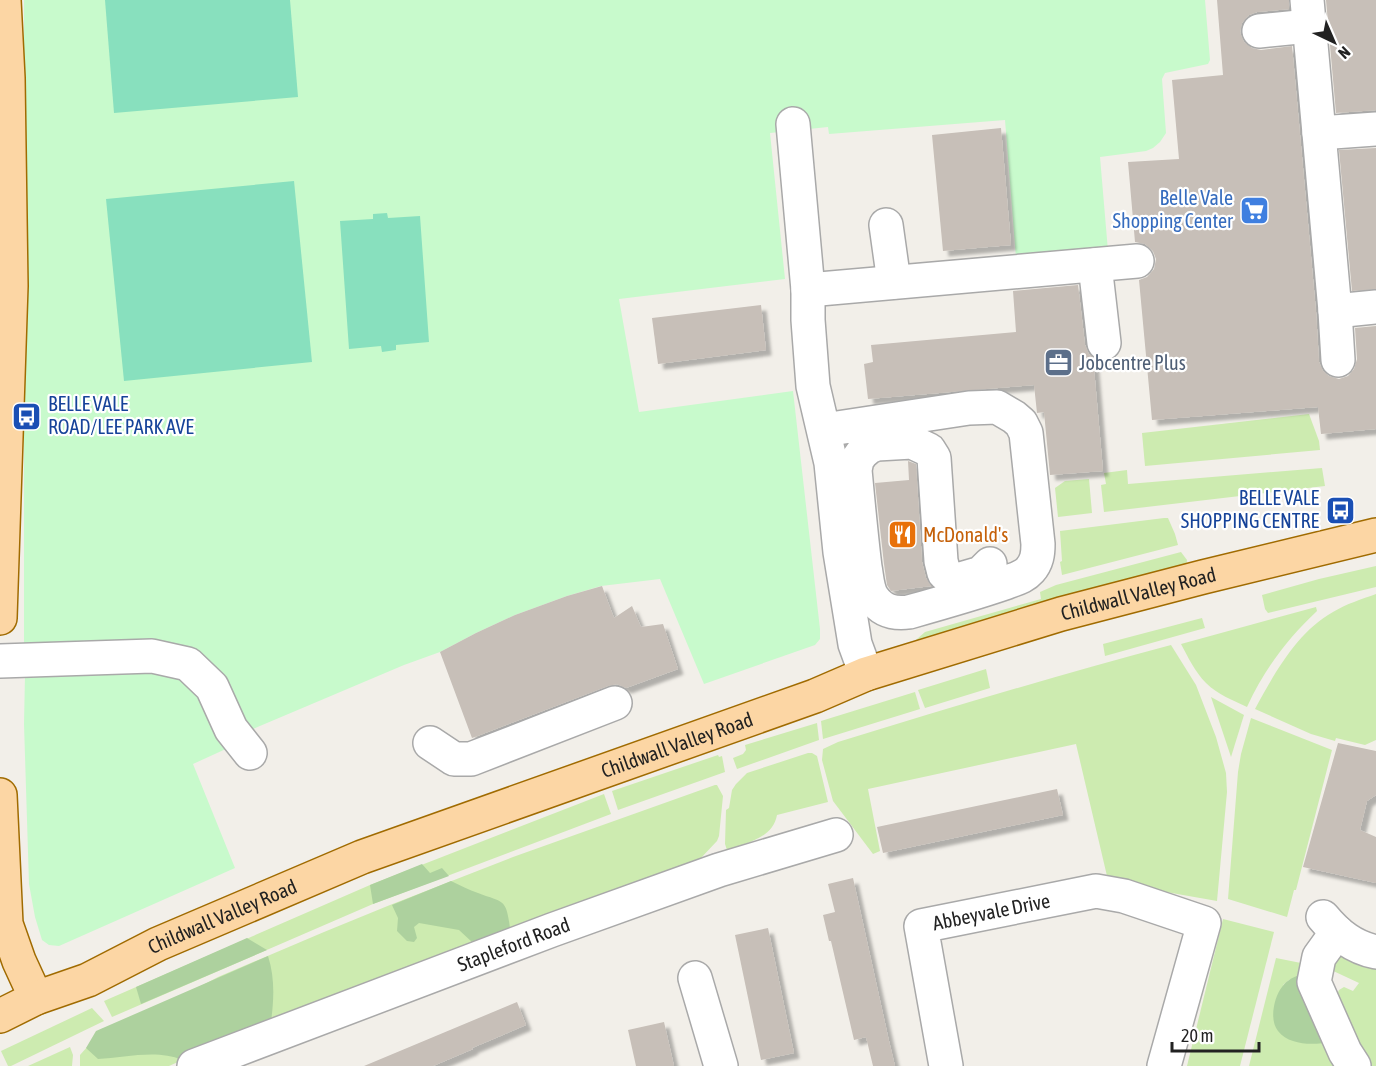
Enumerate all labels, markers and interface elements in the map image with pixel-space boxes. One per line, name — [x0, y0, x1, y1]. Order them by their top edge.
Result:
north arrow — [1304, 12, 1364, 72]
text: N — [1335, 43, 1354, 63]
place label: Belle Vale Shopping Center — [1113, 186, 1234, 232]
supermarket icon: Belle Vale Shopping Center — [1238, 194, 1270, 226]
office icon: Jobcentre Plus — [1042, 347, 1074, 379]
place label: Jobcentre Plus — [1079, 351, 1186, 374]
place label: BELLE VALE ROAD/LEE PARK AVE — [48, 392, 194, 438]
bus stop icon: BELLE VALE ROAD/LEE PARK AVE — [11, 400, 43, 432]
place label: BELLE VALE SHOPPING CENTRE — [1181, 486, 1319, 532]
bus stop icon: BELLE VALE SHOPPING CENTRE — [1324, 494, 1356, 526]
restaurant icon: McDonald's — [886, 519, 918, 551]
place label: McDonald's — [923, 523, 1008, 546]
street label: Childwall Valley Road — [1058, 562, 1218, 625]
street label: Childwall Valley Road — [598, 707, 756, 782]
street label: Childwall Valley Road — [144, 874, 300, 958]
street label: Abbeyvale Drive — [931, 888, 1052, 934]
street label: Stapleford Road — [454, 913, 573, 976]
scale bar — [1172, 1015, 1259, 1053]
text: 20 m — [1181, 1025, 1213, 1046]

